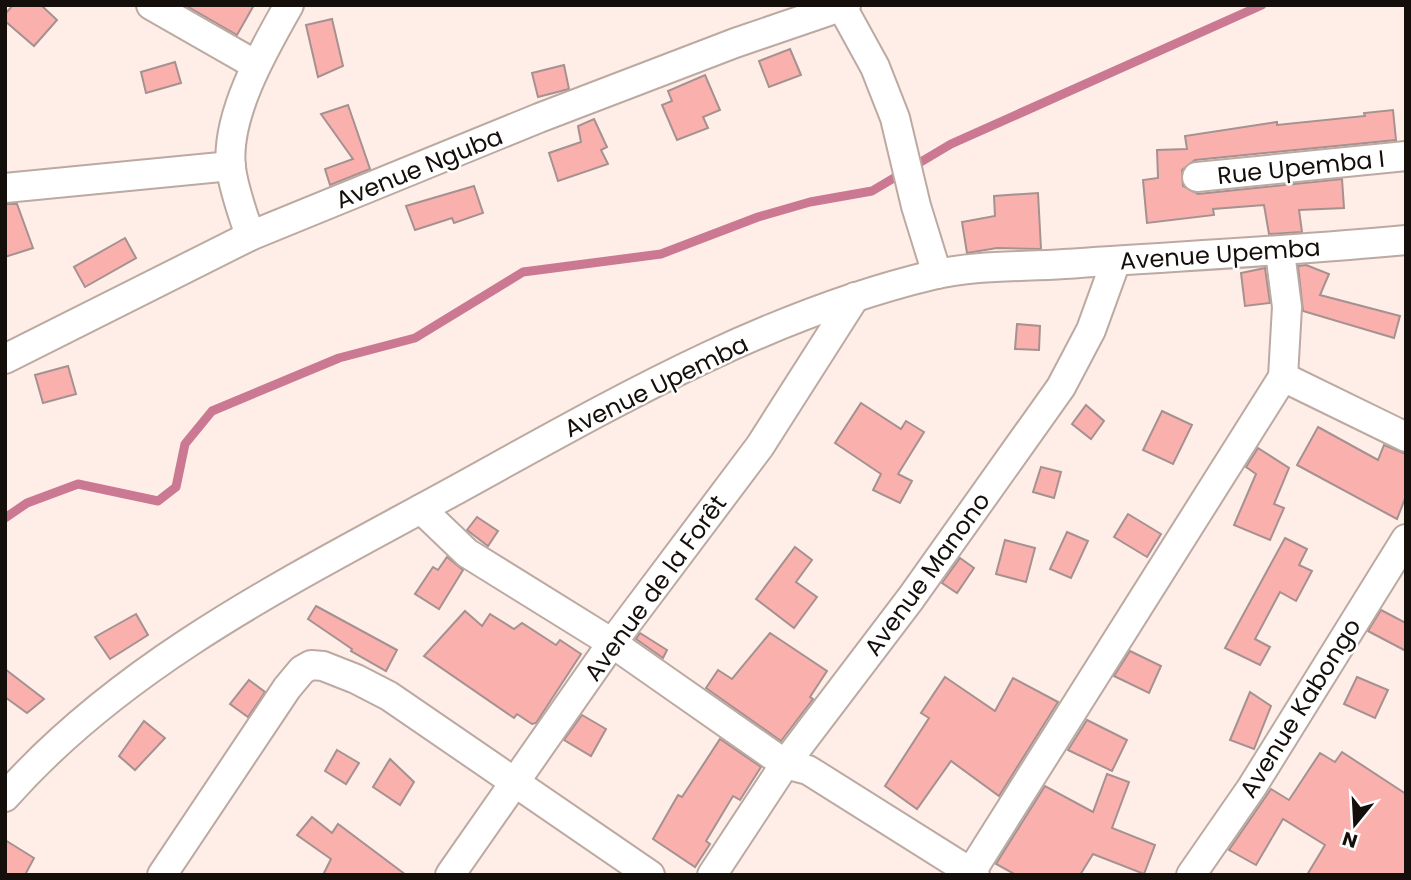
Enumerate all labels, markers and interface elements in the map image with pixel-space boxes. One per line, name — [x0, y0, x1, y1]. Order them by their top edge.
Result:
street label: Avenue Nguba — [331, 119, 507, 217]
street label: Rue Upemba I — [1216, 142, 1386, 192]
street label: Avenue Upemba — [1119, 231, 1321, 277]
street label: Avenue Upemba — [558, 327, 754, 445]
street label: Avenue Manono — [856, 485, 998, 663]
street label: Avenue de la Forêt — [576, 488, 734, 688]
street label: Avenue Kabongo — [1232, 612, 1368, 804]
north arrow — [1320, 789, 1390, 859]
text: N — [1339, 825, 1361, 855]

